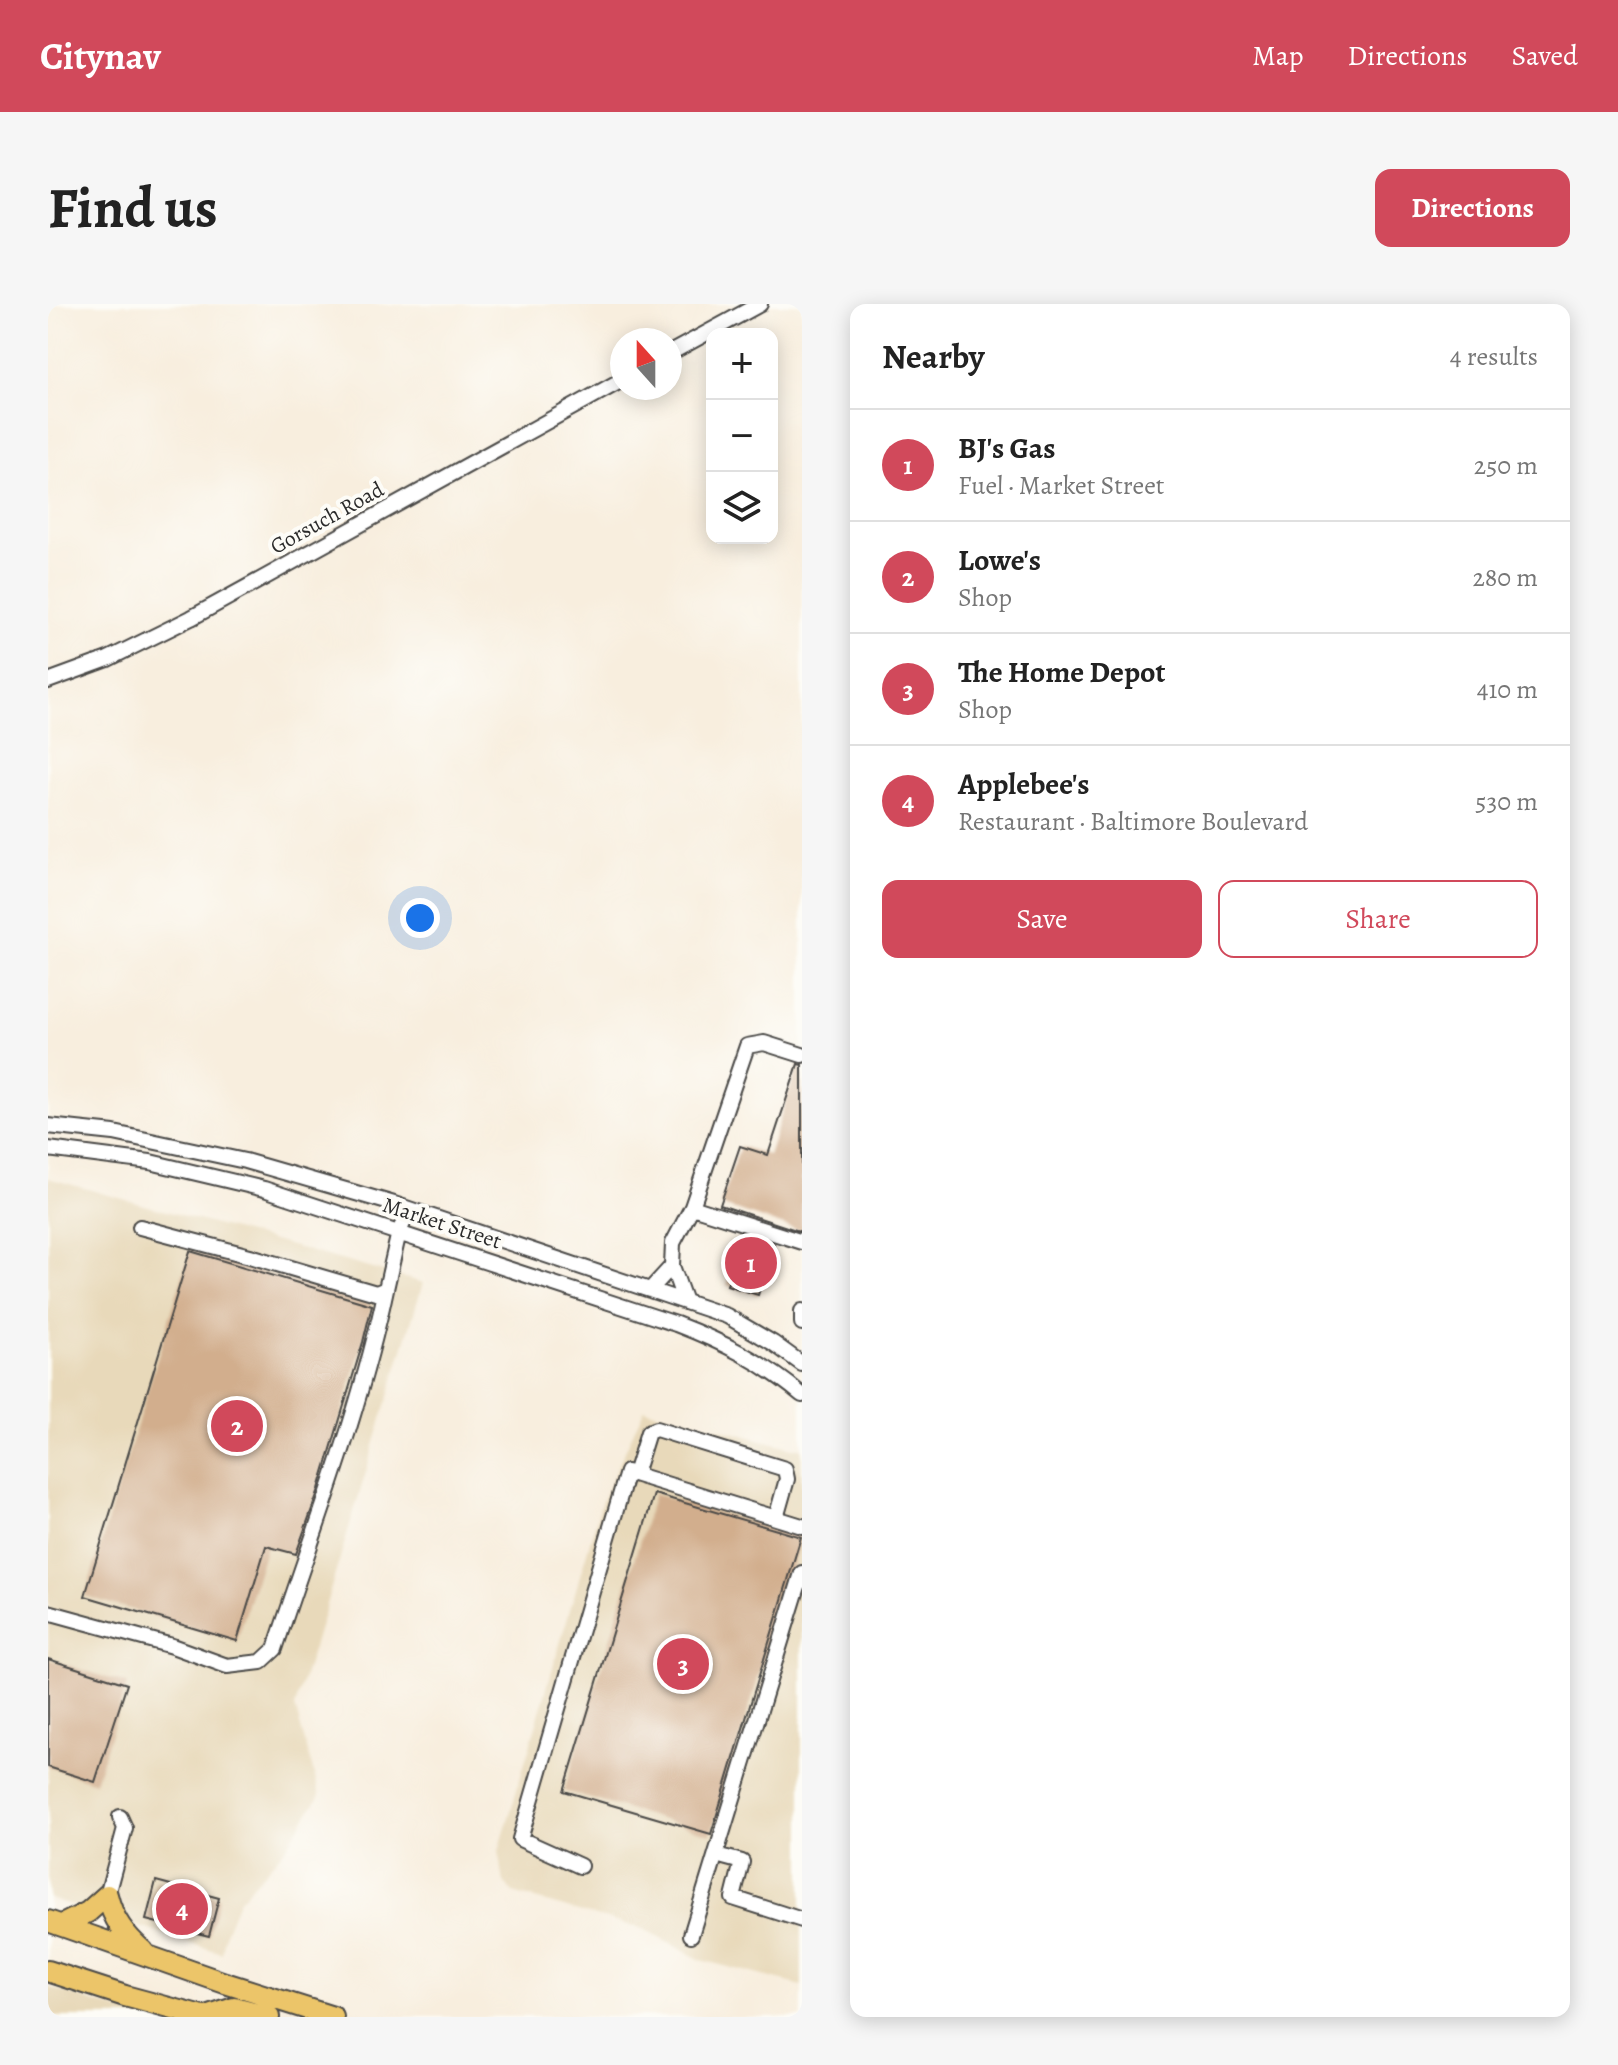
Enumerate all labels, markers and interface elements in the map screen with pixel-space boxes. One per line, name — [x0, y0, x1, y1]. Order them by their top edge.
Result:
text: Citynav — [40, 30, 161, 82]
text: Map — [1252, 37, 1303, 75]
text: Directions — [1347, 37, 1468, 75]
text: Saved — [1512, 37, 1578, 75]
button: Directions — [1375, 169, 1570, 247]
text: Find us — [48, 170, 218, 246]
north arrow — [610, 328, 682, 400]
map controls — [706, 328, 778, 544]
button: + — [706, 328, 778, 400]
text: Nearby — [882, 333, 985, 380]
text: 4 results — [1450, 339, 1538, 374]
button: − — [706, 400, 778, 472]
text: BJ's Gas — [958, 428, 1056, 468]
text: 1 — [903, 448, 913, 483]
text: 250 m — [1474, 448, 1538, 483]
text: Fuel · Market Street — [958, 468, 1164, 503]
button: layers — [706, 472, 778, 544]
street label: Gorsuch Road — [265, 474, 389, 562]
text: Lowe's — [958, 540, 1041, 580]
text: 2 — [902, 560, 914, 595]
text: 280 m — [1472, 560, 1538, 595]
text: Shop — [958, 580, 1012, 615]
text: The Home Depot — [958, 652, 1165, 692]
text: 3 — [902, 672, 914, 707]
text: 410 m — [1477, 672, 1538, 707]
text: Shop — [958, 692, 1012, 727]
text: Applebee's — [958, 764, 1090, 804]
text: 4 — [902, 784, 914, 819]
text: 530 m — [1475, 784, 1538, 819]
text: Restaurant · Baltimore Boulevard — [958, 804, 1308, 839]
button: Save — [882, 880, 1202, 958]
button: Share — [1218, 880, 1538, 958]
your location — [400, 898, 440, 938]
street label: Market Street — [379, 1190, 505, 1256]
pin: 1 — [725, 1233, 777, 1293]
pin: 2 — [211, 1396, 263, 1456]
pin: 3 — [657, 1634, 709, 1694]
pin: 4 — [156, 1879, 208, 1939]

